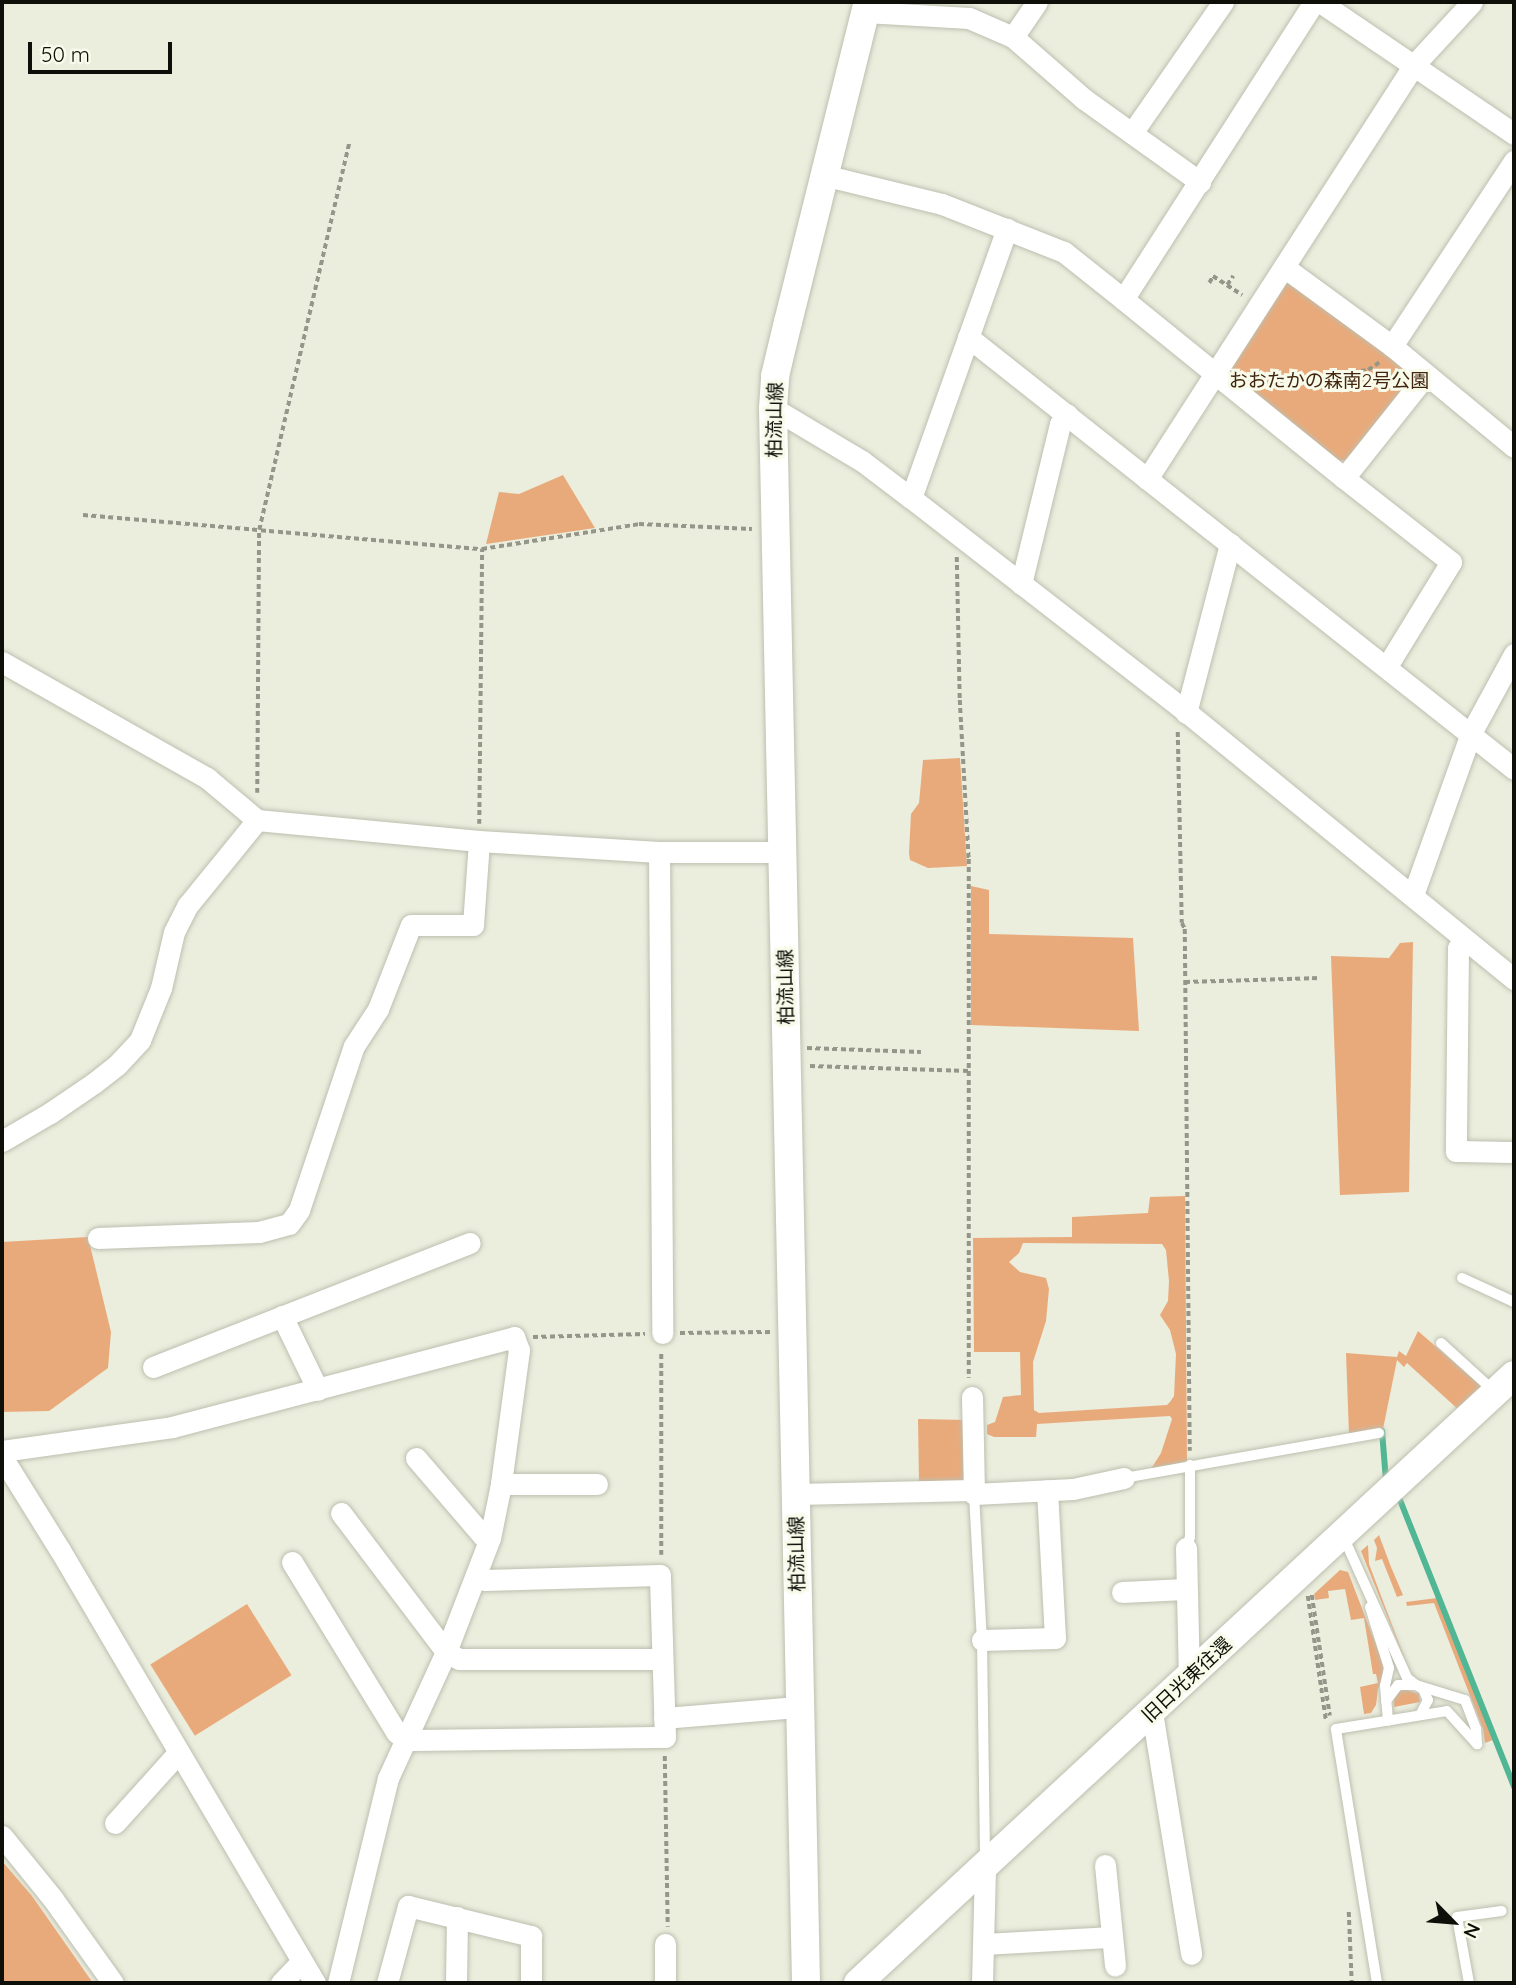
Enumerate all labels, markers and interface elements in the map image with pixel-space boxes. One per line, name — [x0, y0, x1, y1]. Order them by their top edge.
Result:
scale bar — [32, 28, 175, 72]
text: 50 m — [41, 41, 90, 67]
park label: おおたかの森南2号公園 — [1229, 370, 1429, 392]
street label: 柏流山線 — [763, 382, 787, 458]
street label: 柏流山線 — [774, 949, 798, 1025]
street label: 柏流山線 — [785, 1516, 809, 1592]
street label: 旧日光東往還 — [1138, 1633, 1236, 1727]
north arrow — [1418, 1887, 1488, 1957]
text: N — [1458, 1919, 1486, 1942]

